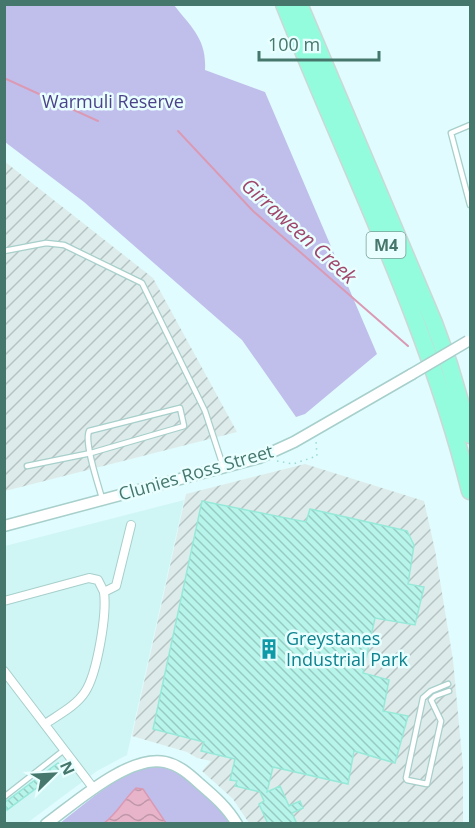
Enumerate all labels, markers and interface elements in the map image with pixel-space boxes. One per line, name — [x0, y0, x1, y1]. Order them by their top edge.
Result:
scale bar — [259, 24, 379, 62]
text: 100 m — [268, 32, 320, 56]
park label: Warmuli Reserve — [42, 89, 184, 113]
water label: Girraween Creek — [236, 172, 364, 290]
road number: M4 — [366, 232, 406, 258]
street label: Clunies Ross Street — [116, 438, 276, 506]
place label: Greystanes Industrial Park — [286, 626, 408, 671]
building icon: Greystanes Industrial Park — [257, 637, 281, 661]
north arrow — [24, 744, 84, 804]
text: N — [55, 757, 80, 778]

